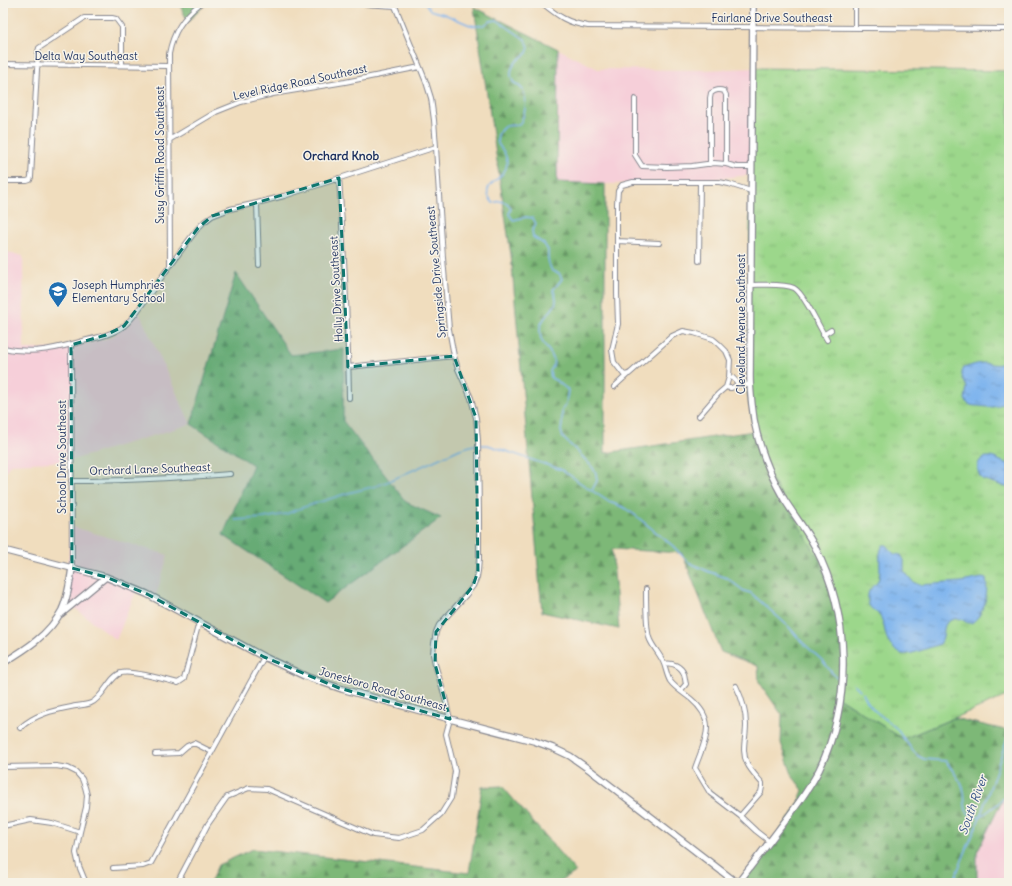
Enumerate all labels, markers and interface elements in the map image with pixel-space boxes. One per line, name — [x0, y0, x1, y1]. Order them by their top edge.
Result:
street label: Fairlane Drive Southeast — [712, 11, 833, 25]
street label: Delta Way Southeast — [34, 49, 138, 63]
street label: Level Ridge Road Southeast — [232, 61, 369, 103]
street label: Susy Griffin Road Southeast — [153, 86, 167, 224]
district label: Orchard Knob — [303, 148, 380, 163]
street label: Springside Drive Southeast — [423, 205, 449, 339]
street label: Holly Drive Southeast — [326, 235, 346, 342]
street label: Cleveland Avenue Southeast — [734, 254, 748, 394]
place label: Joseph Humphries Elementary School — [72, 278, 165, 305]
school or university icon: Joseph Humphries Elementary School — [47, 280, 69, 308]
street label: School Drive Southeast — [55, 400, 69, 514]
street label: Orchard Lane Southeast — [89, 460, 211, 478]
street label: Jonesboro Road Southeast — [317, 664, 449, 714]
water label: South River — [955, 771, 991, 836]

